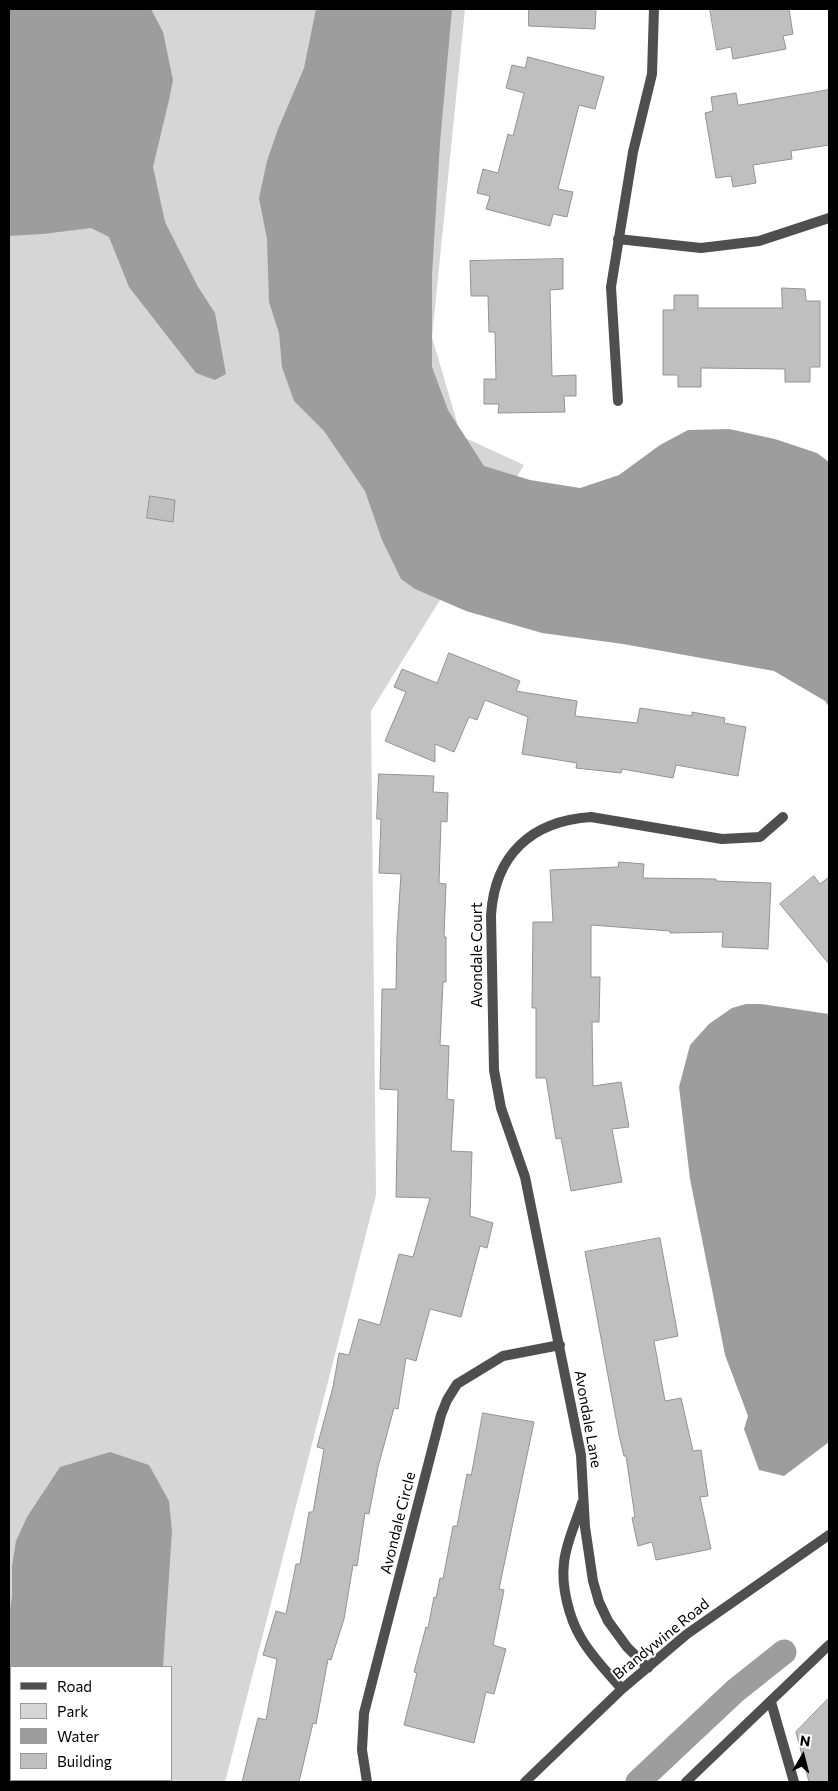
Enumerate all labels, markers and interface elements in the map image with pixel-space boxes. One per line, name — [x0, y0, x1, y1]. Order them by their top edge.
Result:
street label: Avondale Court — [468, 902, 486, 1008]
street label: Avondale Lane — [571, 1369, 605, 1469]
street label: Avondale Circle — [377, 1470, 419, 1576]
street label: Brandywine Road — [609, 1595, 713, 1683]
legend — [10, 1666, 172, 1781]
text: Road — [57, 1677, 92, 1695]
text: Park — [57, 1702, 88, 1720]
text: Water — [57, 1727, 99, 1745]
north arrow — [778, 1731, 828, 1781]
text: N — [799, 1732, 812, 1750]
text: Building — [57, 1752, 112, 1770]

